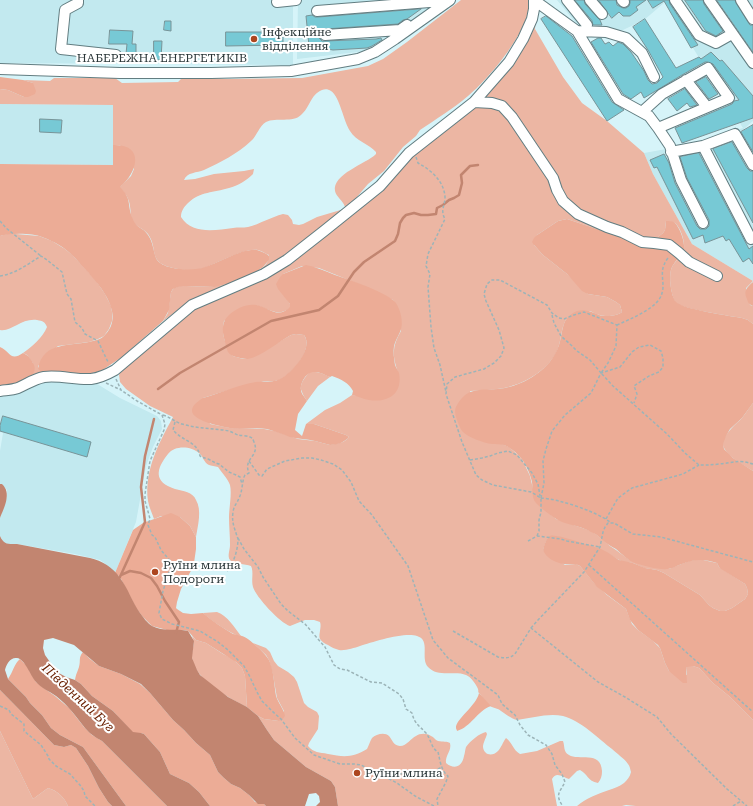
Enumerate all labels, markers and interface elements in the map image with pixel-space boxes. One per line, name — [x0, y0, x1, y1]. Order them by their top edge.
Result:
place label: Інфекційне відділення — [262, 25, 331, 53]
marker: Інфекційне відділення — [249, 34, 259, 44]
street label: НАБЕРЕЖНА ЕНЕРГЕТИКІВ — [77, 51, 247, 65]
place label: Руїни млина Подороги — [163, 558, 241, 586]
marker: Руїни млина Подороги — [150, 567, 160, 577]
water label: Південний Буг — [39, 661, 117, 735]
place label: Руїни млина — [365, 766, 443, 780]
marker: Руїни млина — [352, 768, 362, 778]

